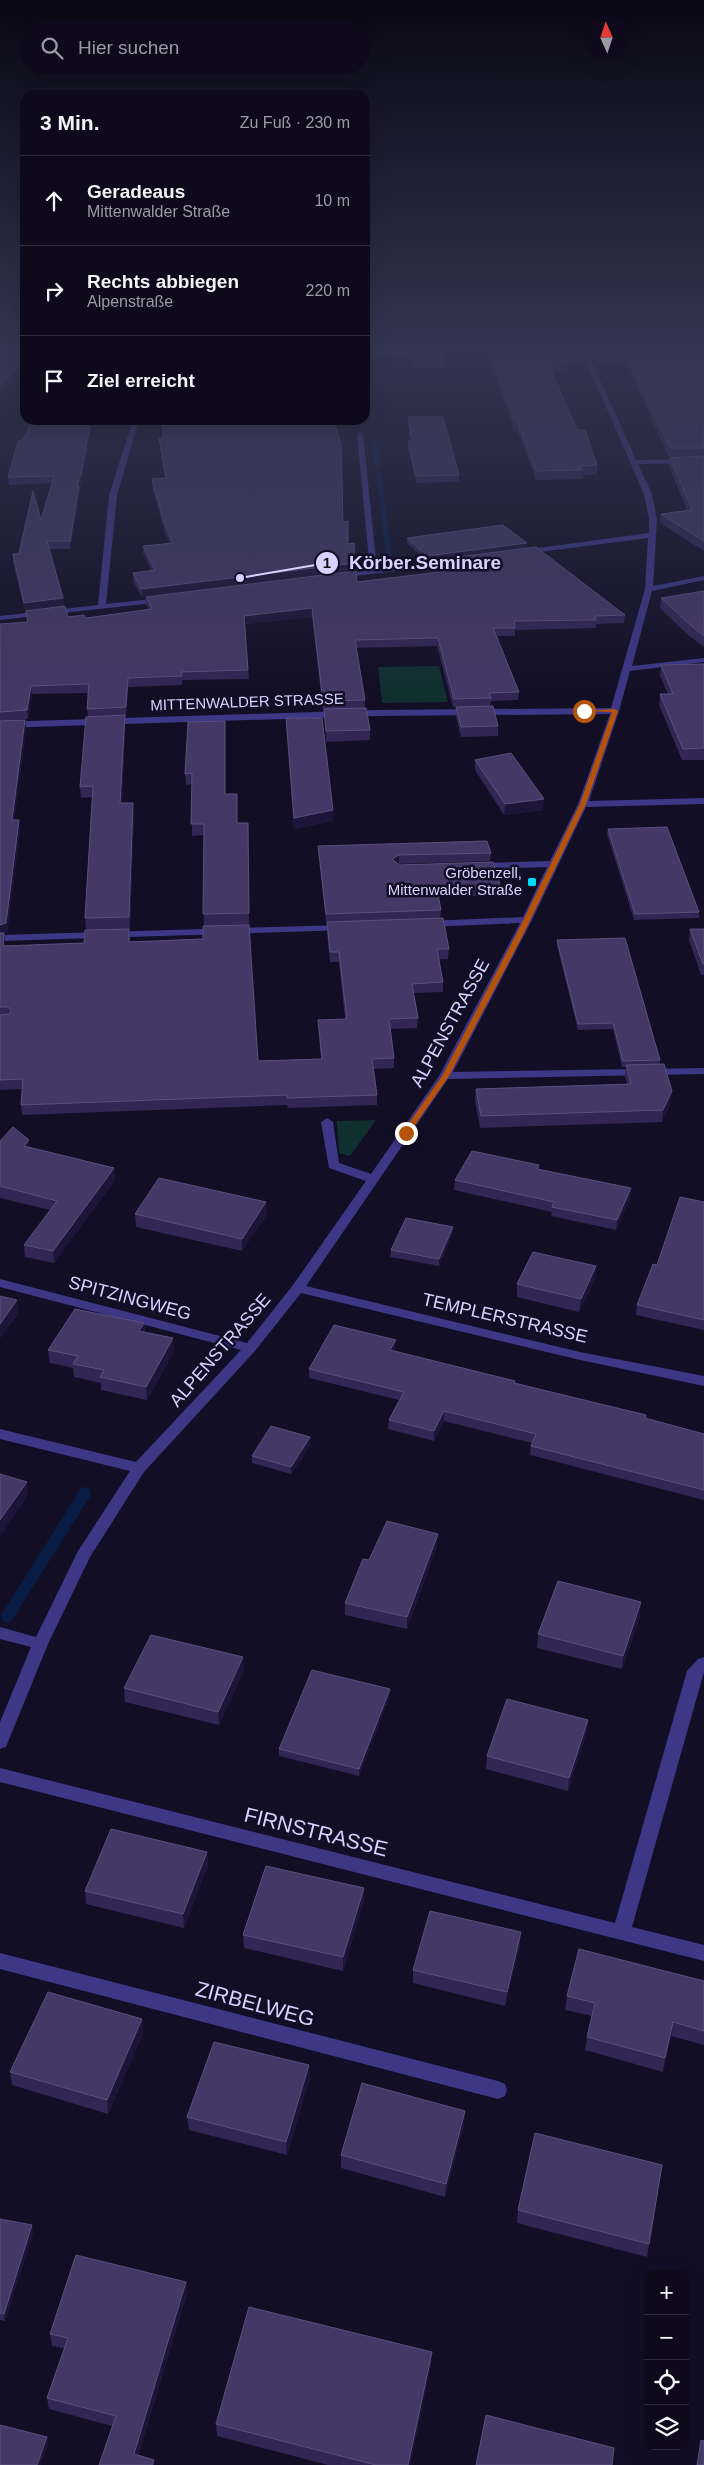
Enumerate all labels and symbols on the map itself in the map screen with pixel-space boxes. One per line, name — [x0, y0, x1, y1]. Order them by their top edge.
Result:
north arrow — [584, 15, 629, 60]
callout: Körber.Seminare — [314, 546, 511, 580]
text: Körber.Seminare — [349, 552, 501, 573]
text: 1 — [323, 554, 331, 571]
street label: MITTENWALDER STRASSE — [150, 690, 344, 713]
route start — [573, 700, 596, 723]
place label: Gröbenzell, Mittenwalder Straße — [388, 864, 522, 898]
marker: Gröbenzell, Mittenwalder Straße — [526, 876, 538, 888]
street label: ALPENSTRASSE — [407, 956, 493, 1090]
route end — [395, 1122, 418, 1145]
street label: SPITZINGWEG — [67, 1272, 193, 1324]
street label: ALPENSTRASSE — [166, 1289, 274, 1411]
street label: TEMPLERSTRASSE — [420, 1289, 590, 1347]
street label: FIRNSTRASSE — [242, 1803, 390, 1860]
street label: ZIRBELWEG — [193, 1977, 317, 2030]

